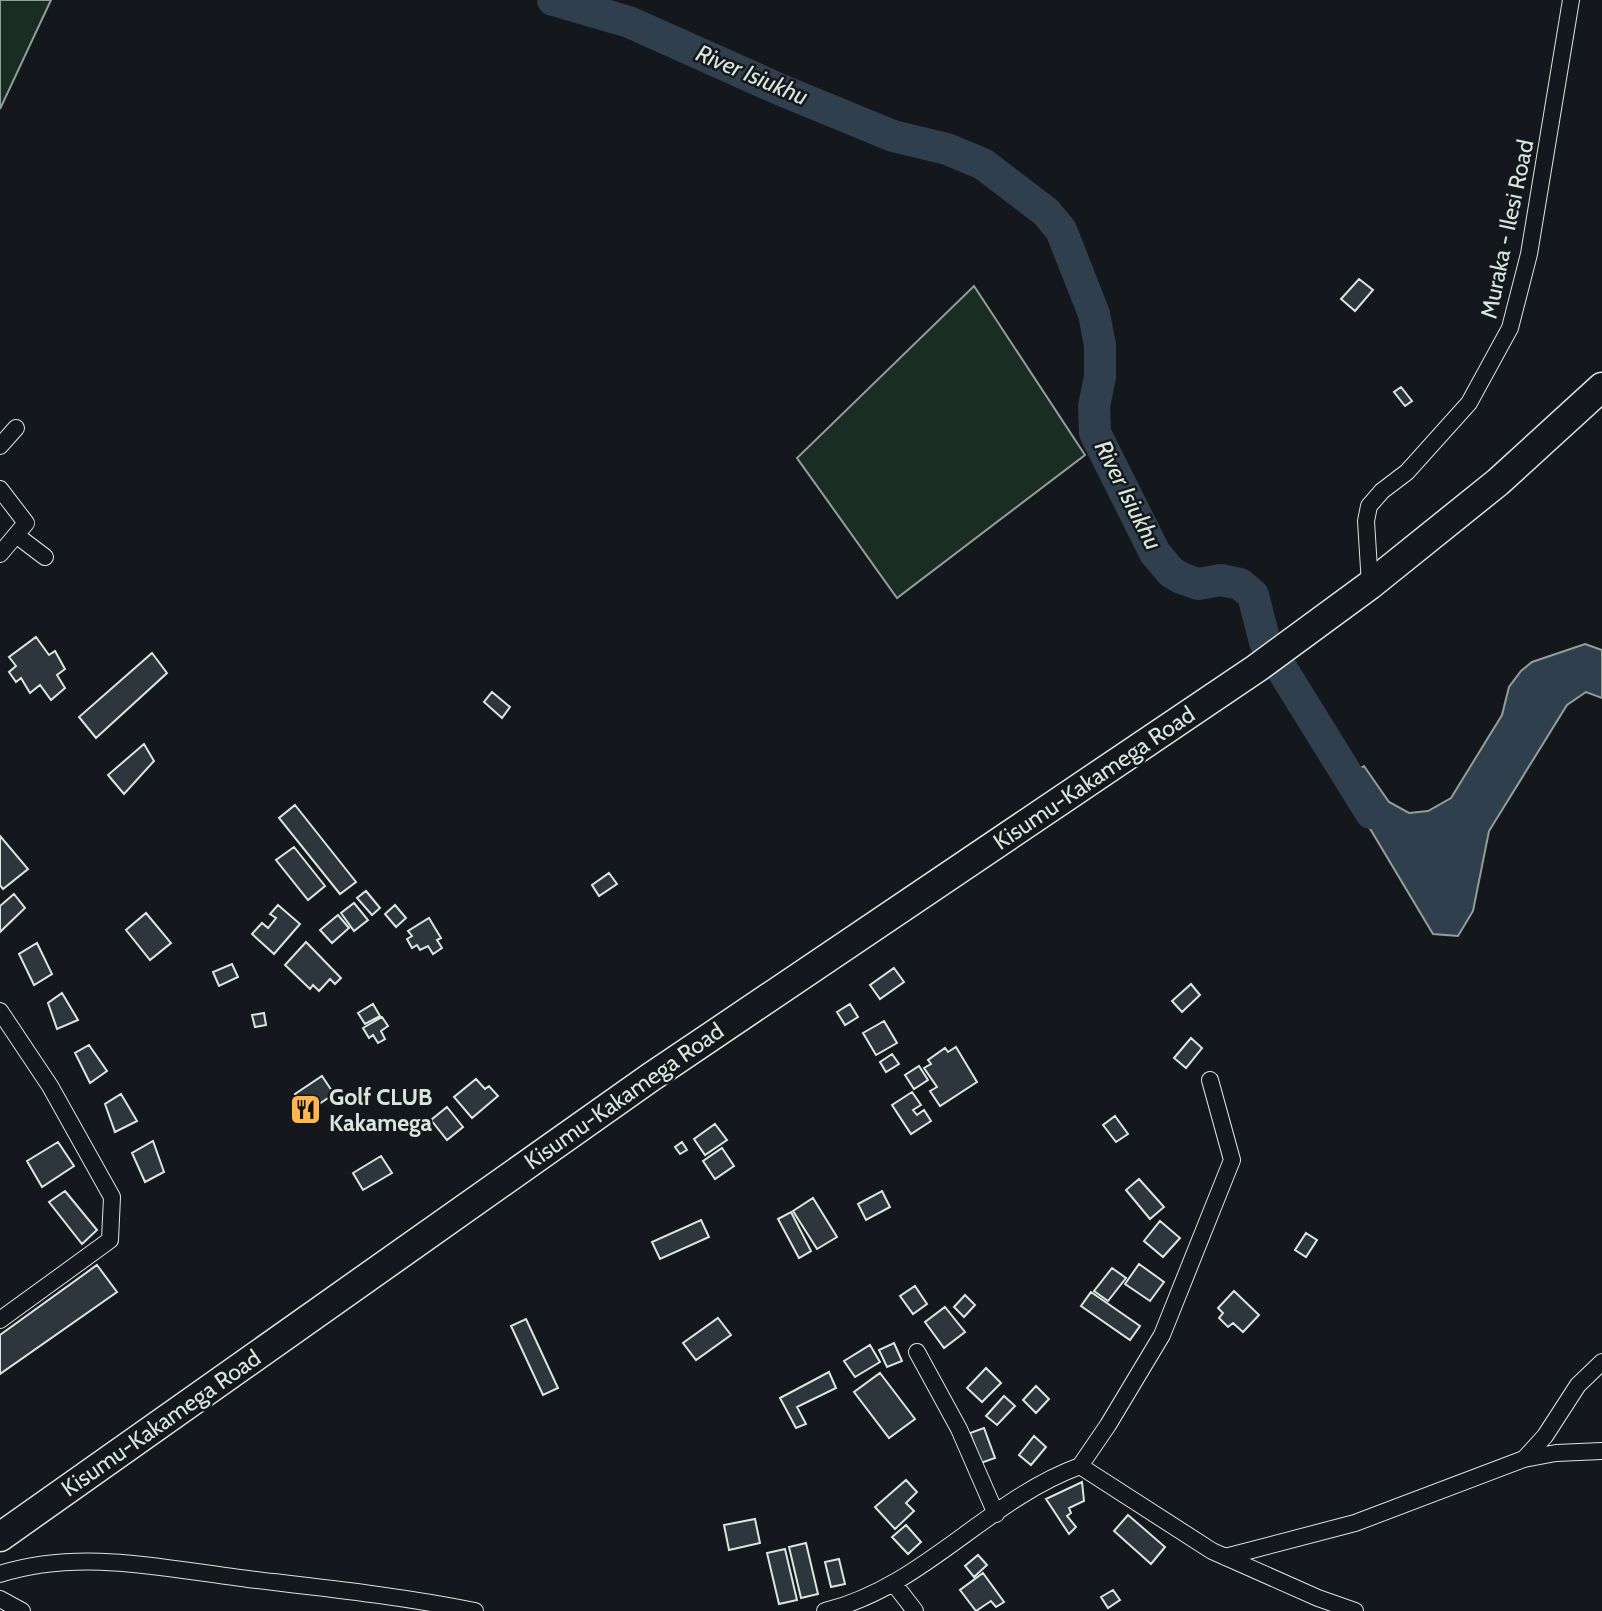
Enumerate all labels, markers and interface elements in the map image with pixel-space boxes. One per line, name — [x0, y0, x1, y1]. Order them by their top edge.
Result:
water label: River Isiukhu — [692, 38, 813, 111]
street label: Muraka - Ilesi Road — [1474, 137, 1540, 321]
water label: River Isiukhu — [1089, 435, 1168, 554]
street label: Kisumu-Kakamega Road — [988, 700, 1200, 856]
street label: Kisumu-Kakamega Road — [519, 1017, 729, 1175]
place label: Golf CLUB Kakamega — [329, 1083, 433, 1137]
restaurant icon: Golf CLUB Kakamega — [289, 1093, 323, 1127]
street label: Kisumu-Kakamega Road — [56, 1344, 266, 1502]

